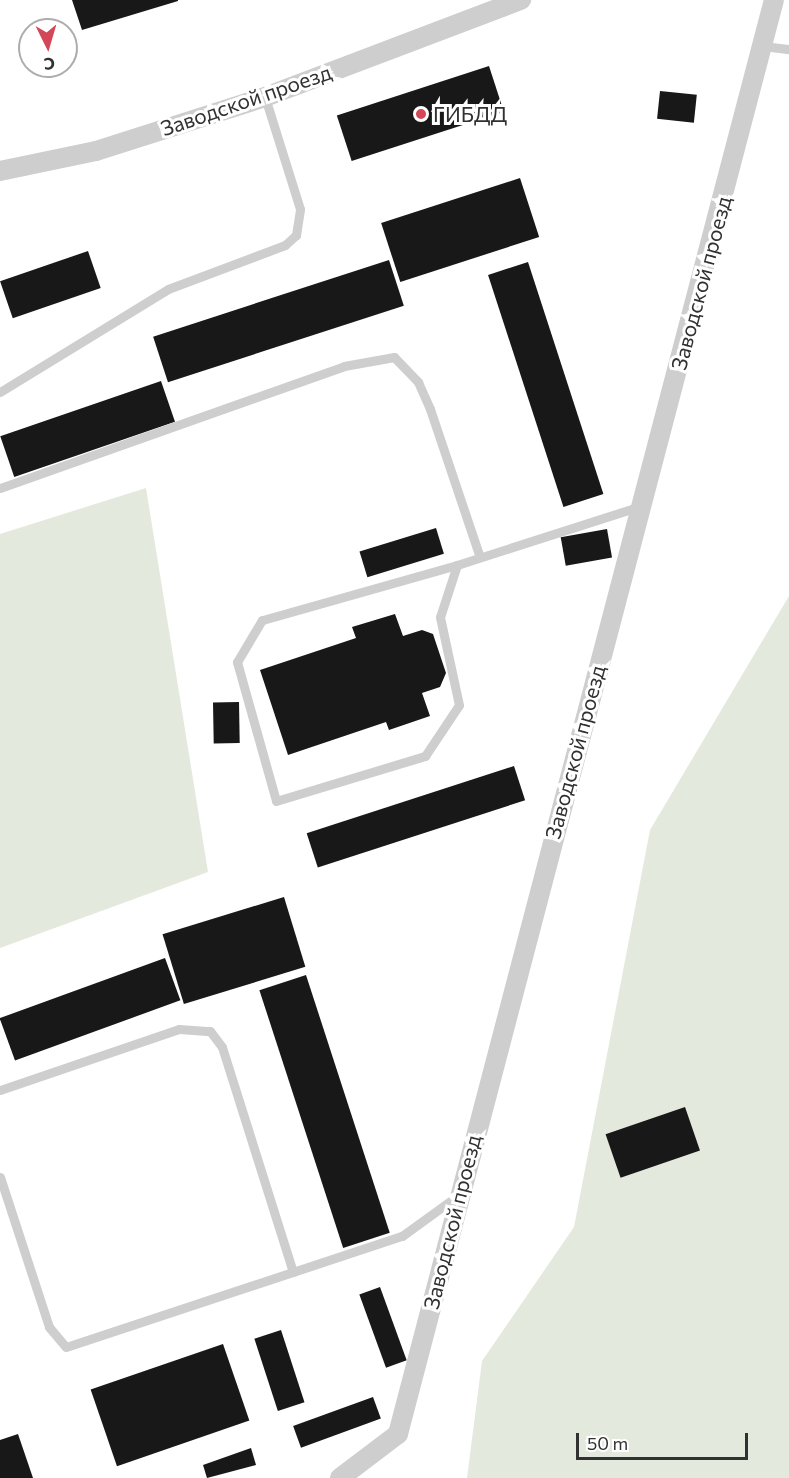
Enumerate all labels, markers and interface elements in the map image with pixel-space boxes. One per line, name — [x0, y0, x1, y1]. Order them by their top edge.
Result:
north arrow — [18, 18, 78, 78]
text: С — [43, 54, 56, 74]
street label: Заводской проезд — [157, 59, 335, 141]
place label: ГИБДД — [433, 101, 507, 127]
marker: ГИБДД — [414, 107, 428, 121]
street label: Заводской проезд — [666, 193, 736, 373]
street label: Заводской проезд — [540, 662, 610, 842]
street label: Заводской проезд — [418, 1132, 486, 1312]
scale bar — [579, 1421, 752, 1459]
text: 50 m — [587, 1432, 628, 1454]

